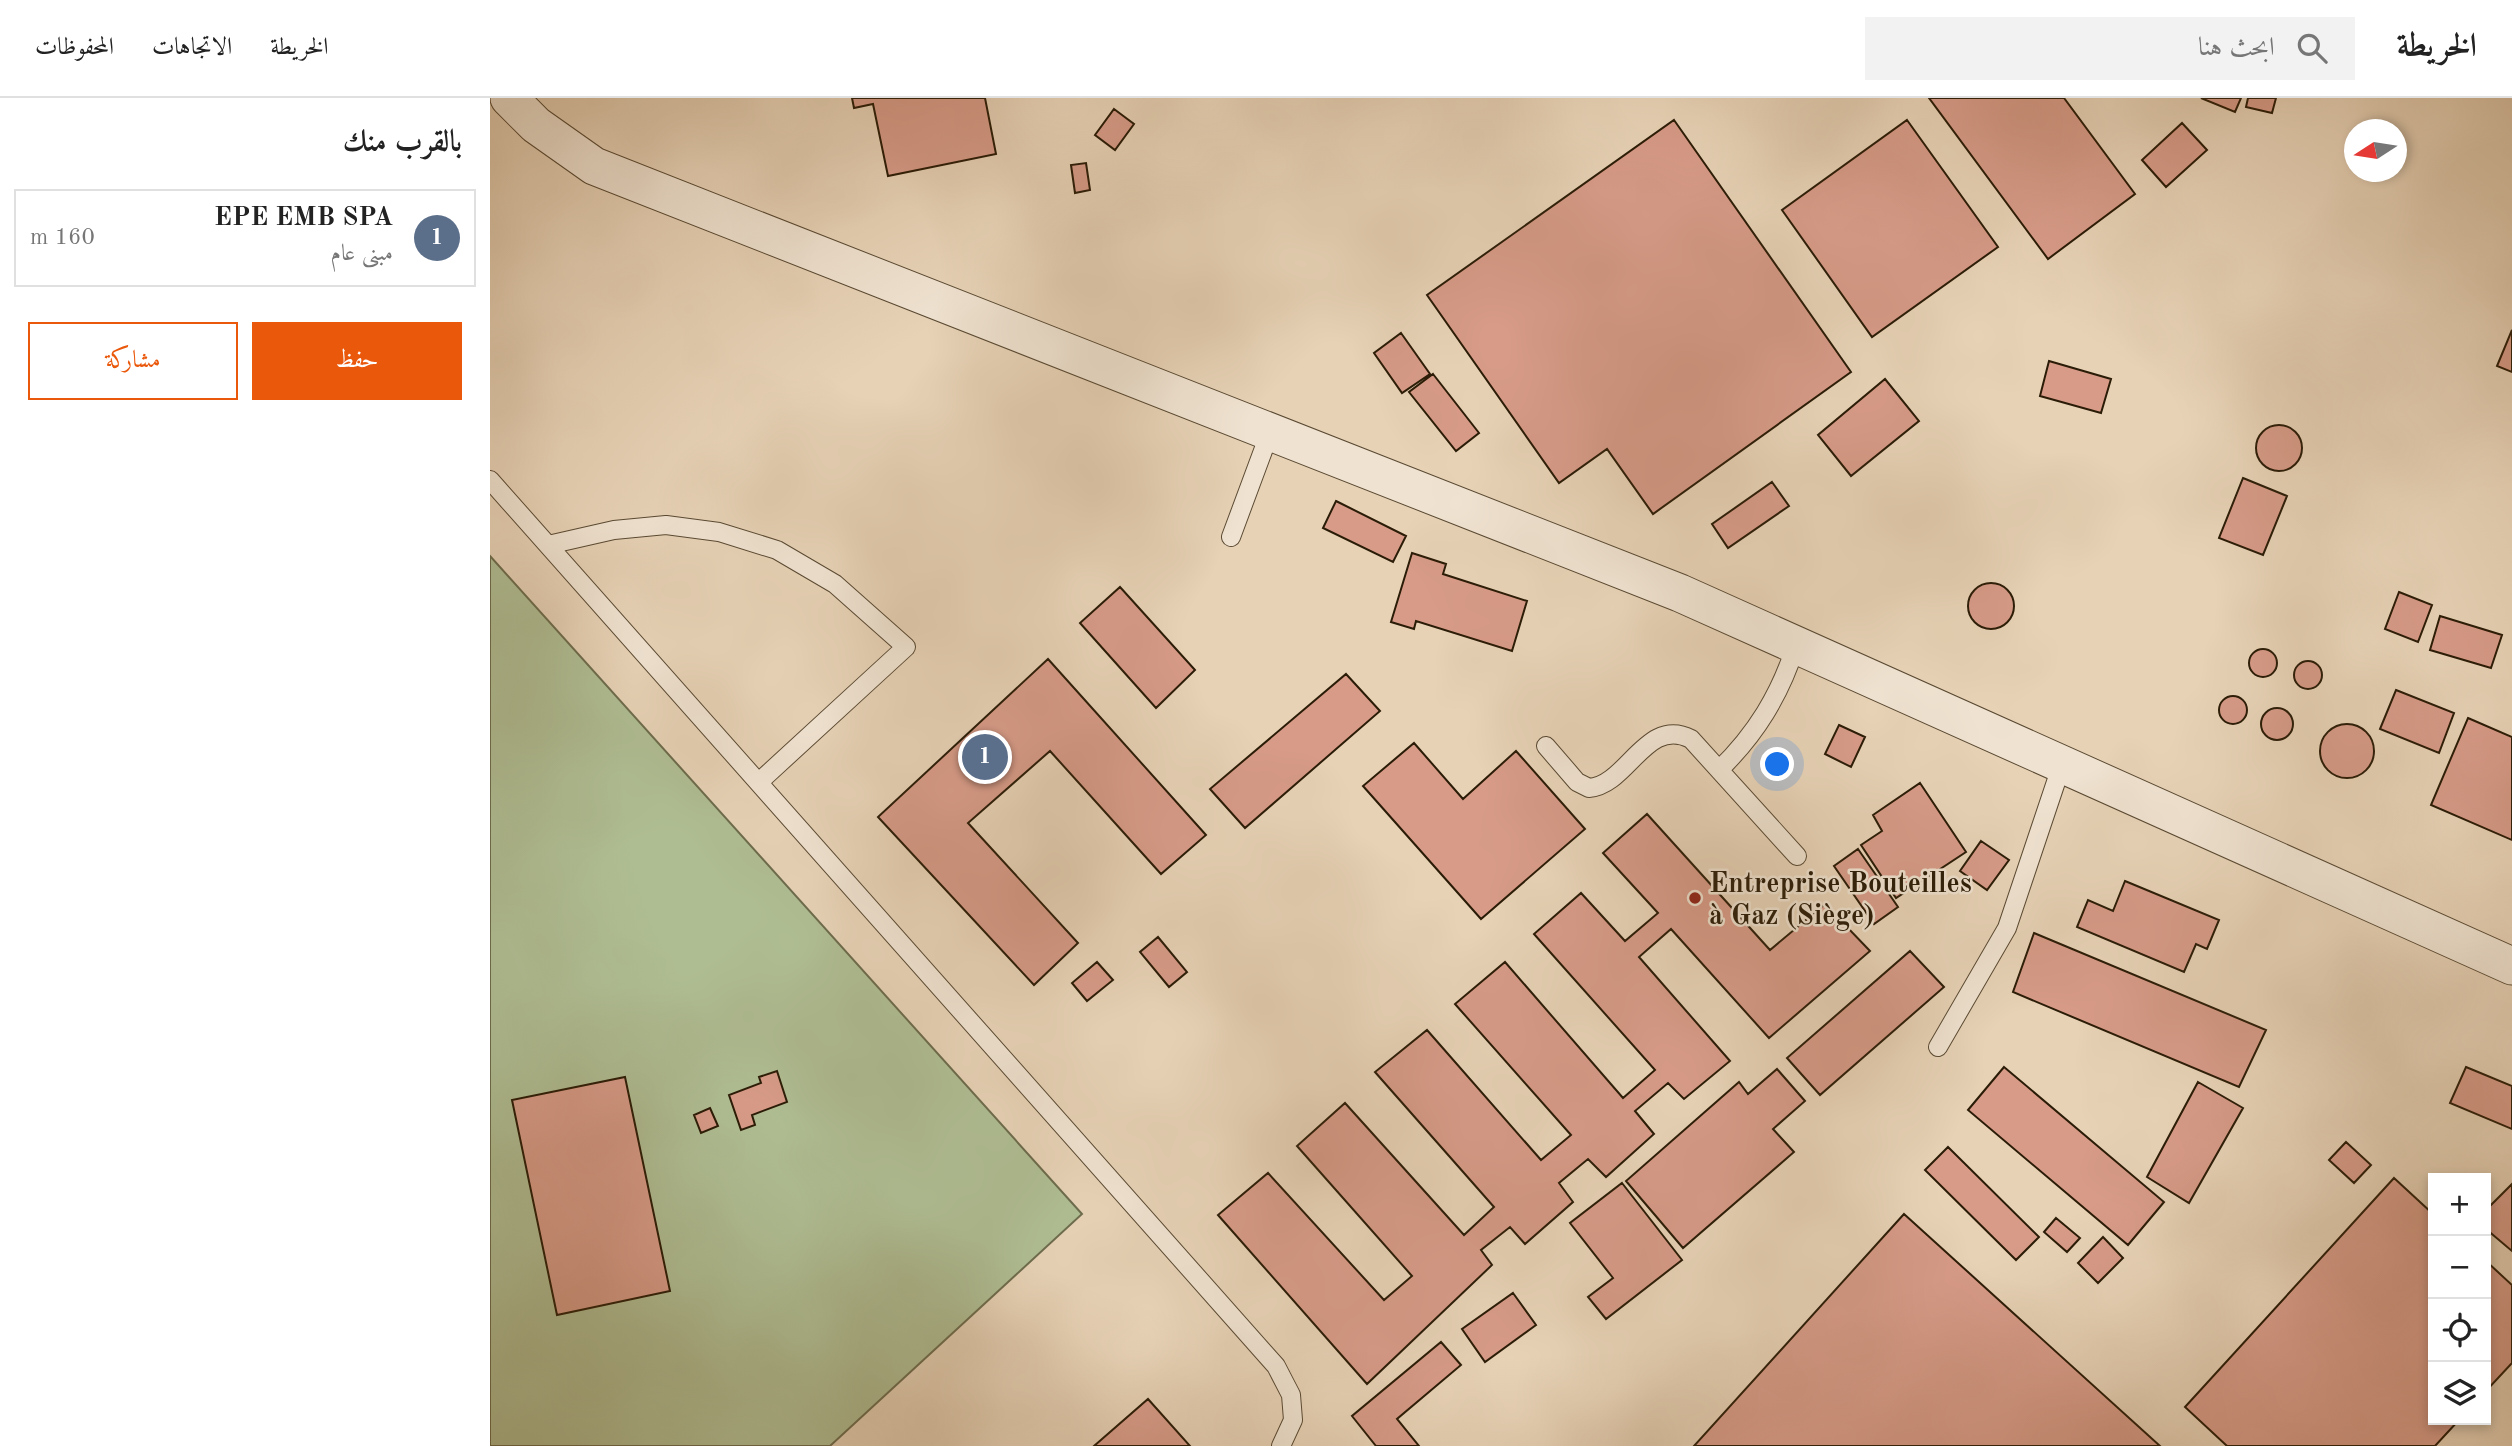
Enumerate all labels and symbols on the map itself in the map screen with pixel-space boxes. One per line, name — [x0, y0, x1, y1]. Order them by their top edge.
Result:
north arrow — [2344, 119, 2407, 182]
pin: 1 — [962, 731, 1008, 783]
your location — [1760, 747, 1794, 781]
place label: Entreprise Bouteilles à Gaz (Siège) — [1709, 871, 1972, 931]
marker: Entreprise Bouteilles à Gaz (Siège) — [1687, 890, 1703, 906]

